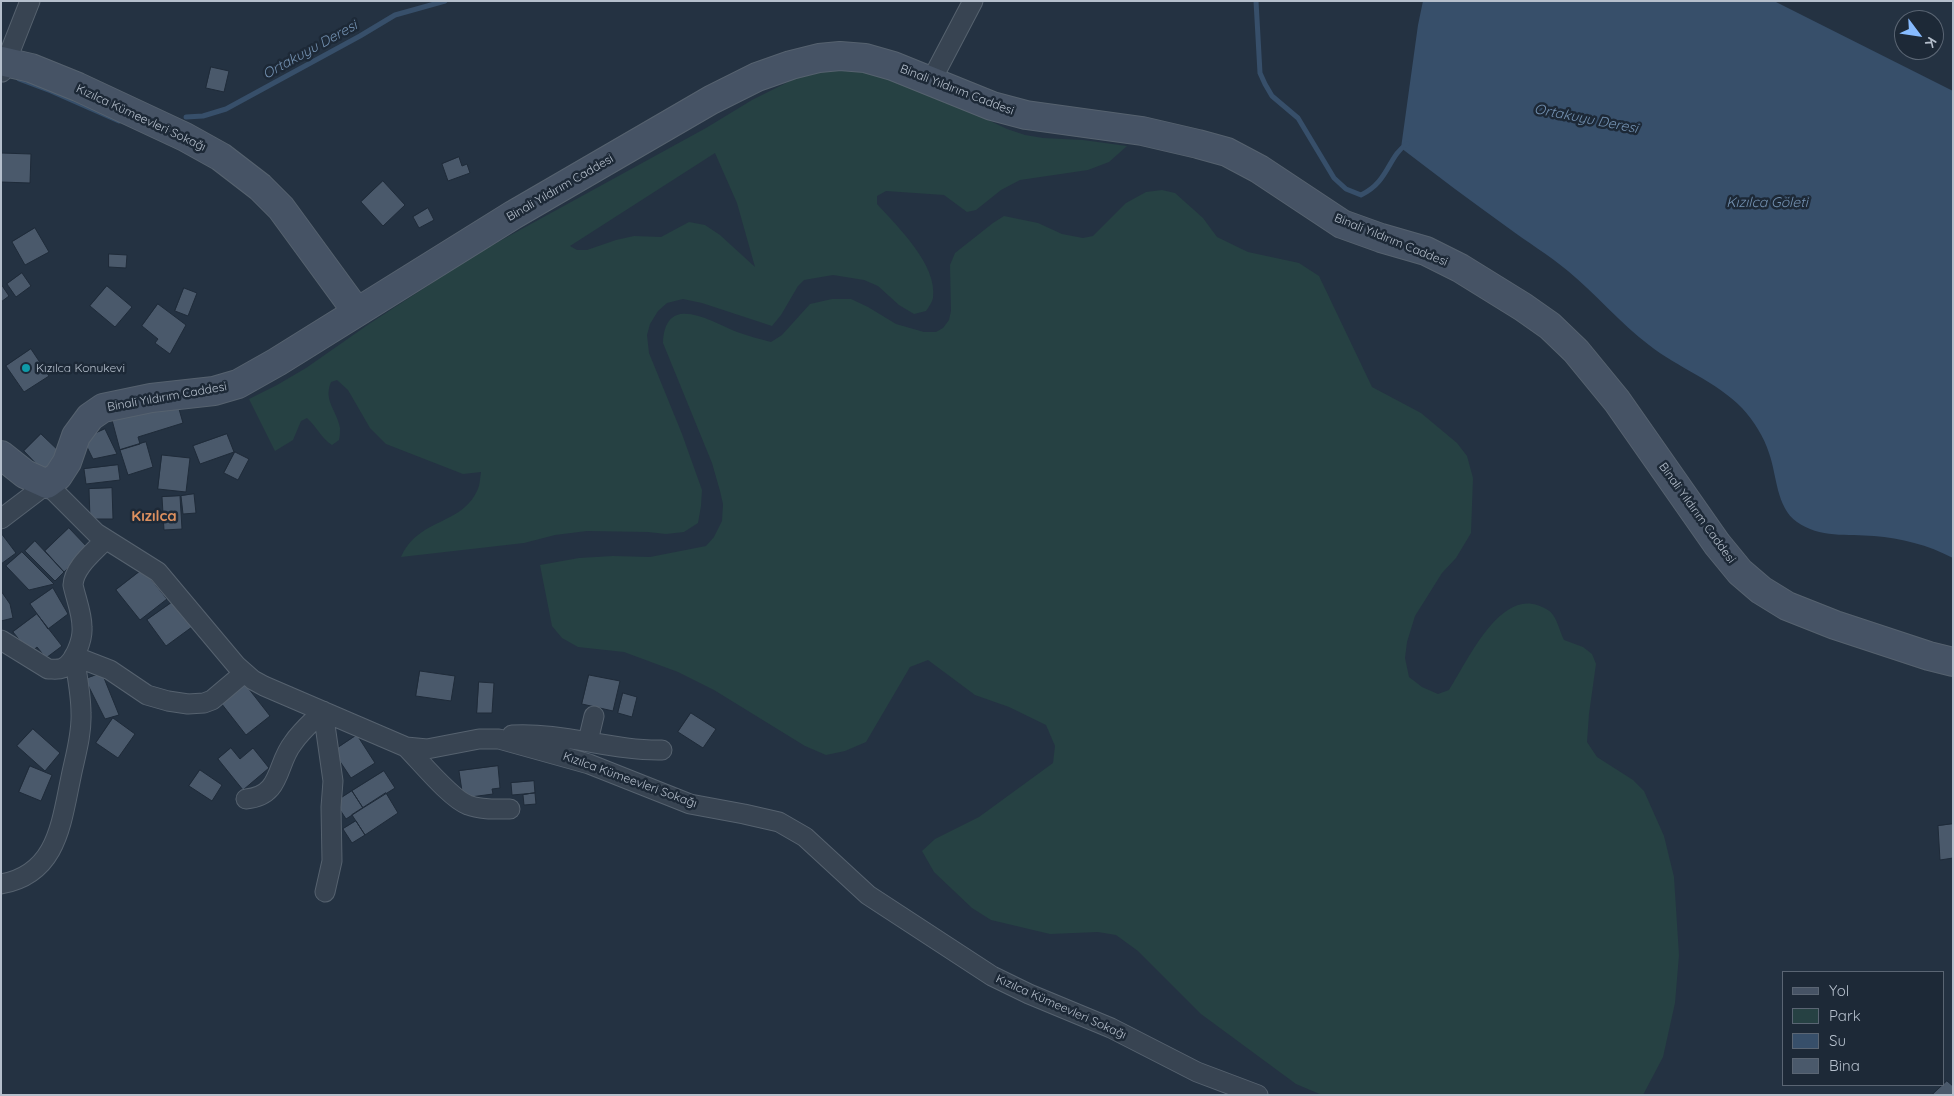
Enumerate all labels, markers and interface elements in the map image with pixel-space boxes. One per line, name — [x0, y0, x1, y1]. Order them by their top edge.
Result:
north arrow — [1894, 10, 1944, 60]
water label: Ortakuyu Deresi — [260, 17, 360, 83]
text: K — [1921, 34, 1941, 51]
street label: Binali Yıldırım Caddesi — [898, 62, 1016, 118]
street label: Kızılca Kümeevleri Sokağı — [74, 82, 208, 154]
water label: Ortakuyu Deresi — [1533, 101, 1639, 137]
street label: Binali Yıldırım Caddesi — [504, 152, 616, 224]
water label: Kızılca Göleti — [1726, 195, 1808, 211]
street label: Binali Yıldırım Caddesi — [1332, 211, 1450, 269]
place label: Kızılca Konukevi — [36, 361, 125, 375]
marker: Kızılca Konukevi — [20, 362, 32, 374]
street label: Binali Yıldırım Caddesi — [106, 379, 228, 415]
street label: Binali Yıldırım Caddesi — [1656, 460, 1738, 566]
district label: Kızılca — [131, 507, 177, 525]
street label: Kızılca Kümeevleri Sokağı — [561, 749, 699, 811]
legend — [1782, 971, 1944, 1086]
street label: Kızılca Kümeevleri Sokağı — [993, 972, 1129, 1042]
text: Yol — [1829, 981, 1849, 1000]
text: Park — [1829, 1006, 1861, 1025]
text: Su — [1829, 1031, 1846, 1050]
text: Bina — [1829, 1056, 1860, 1075]

